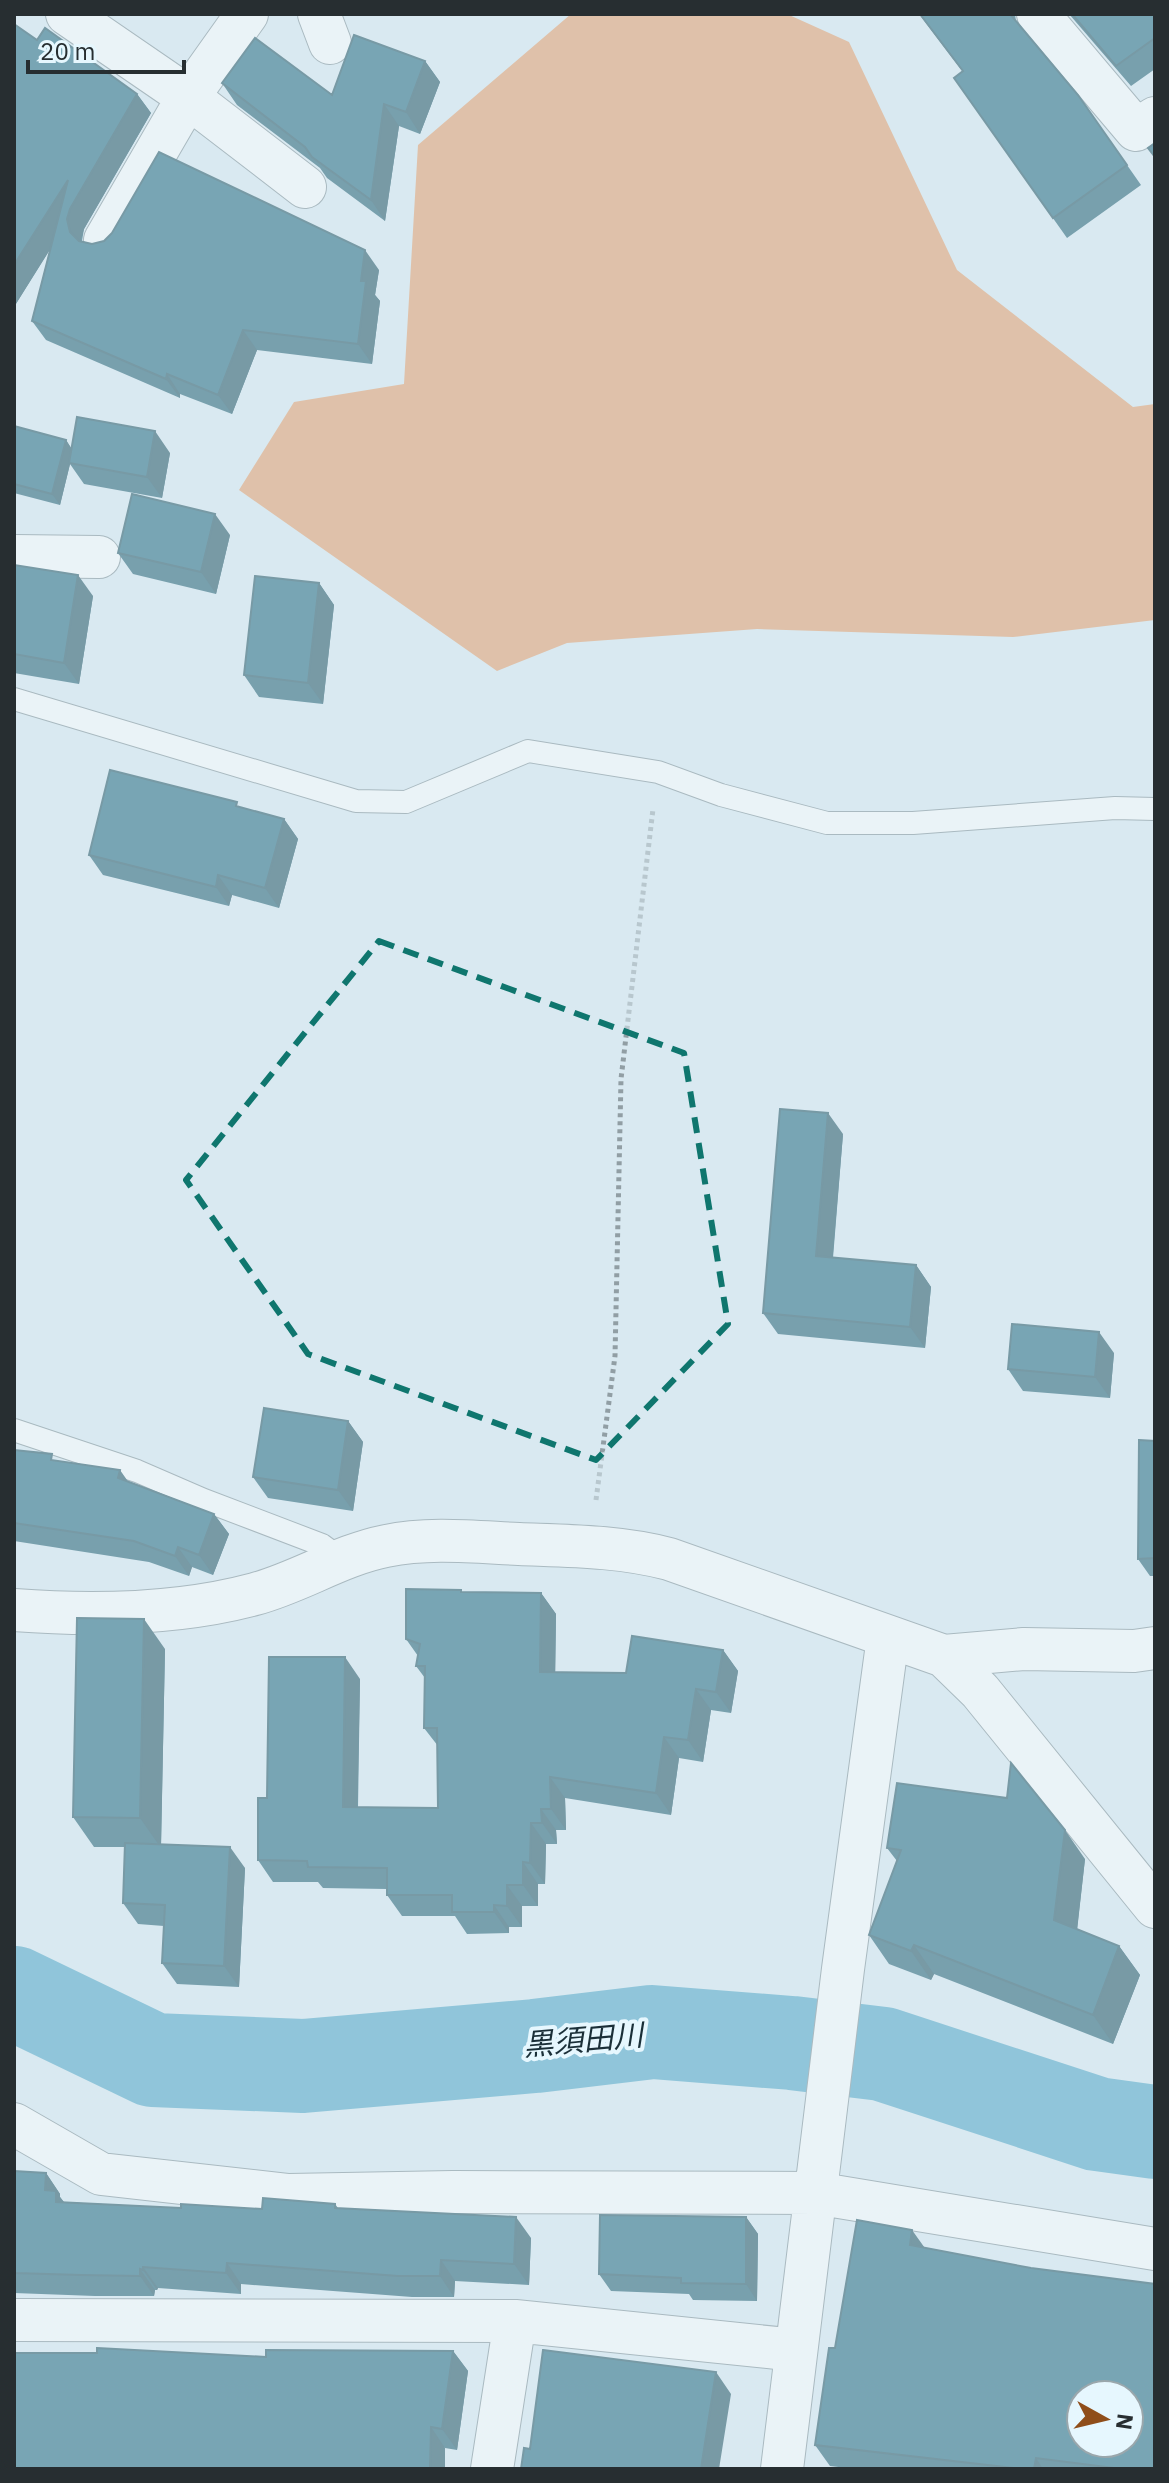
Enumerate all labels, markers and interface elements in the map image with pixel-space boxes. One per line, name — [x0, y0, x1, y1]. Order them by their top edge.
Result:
scale bar — [28, 24, 184, 74]
text: 20 m — [40, 35, 95, 67]
water label: 黒須田川 — [522, 2014, 647, 2064]
north arrow — [1065, 2379, 1145, 2459]
text: N — [1110, 2412, 1141, 2432]

